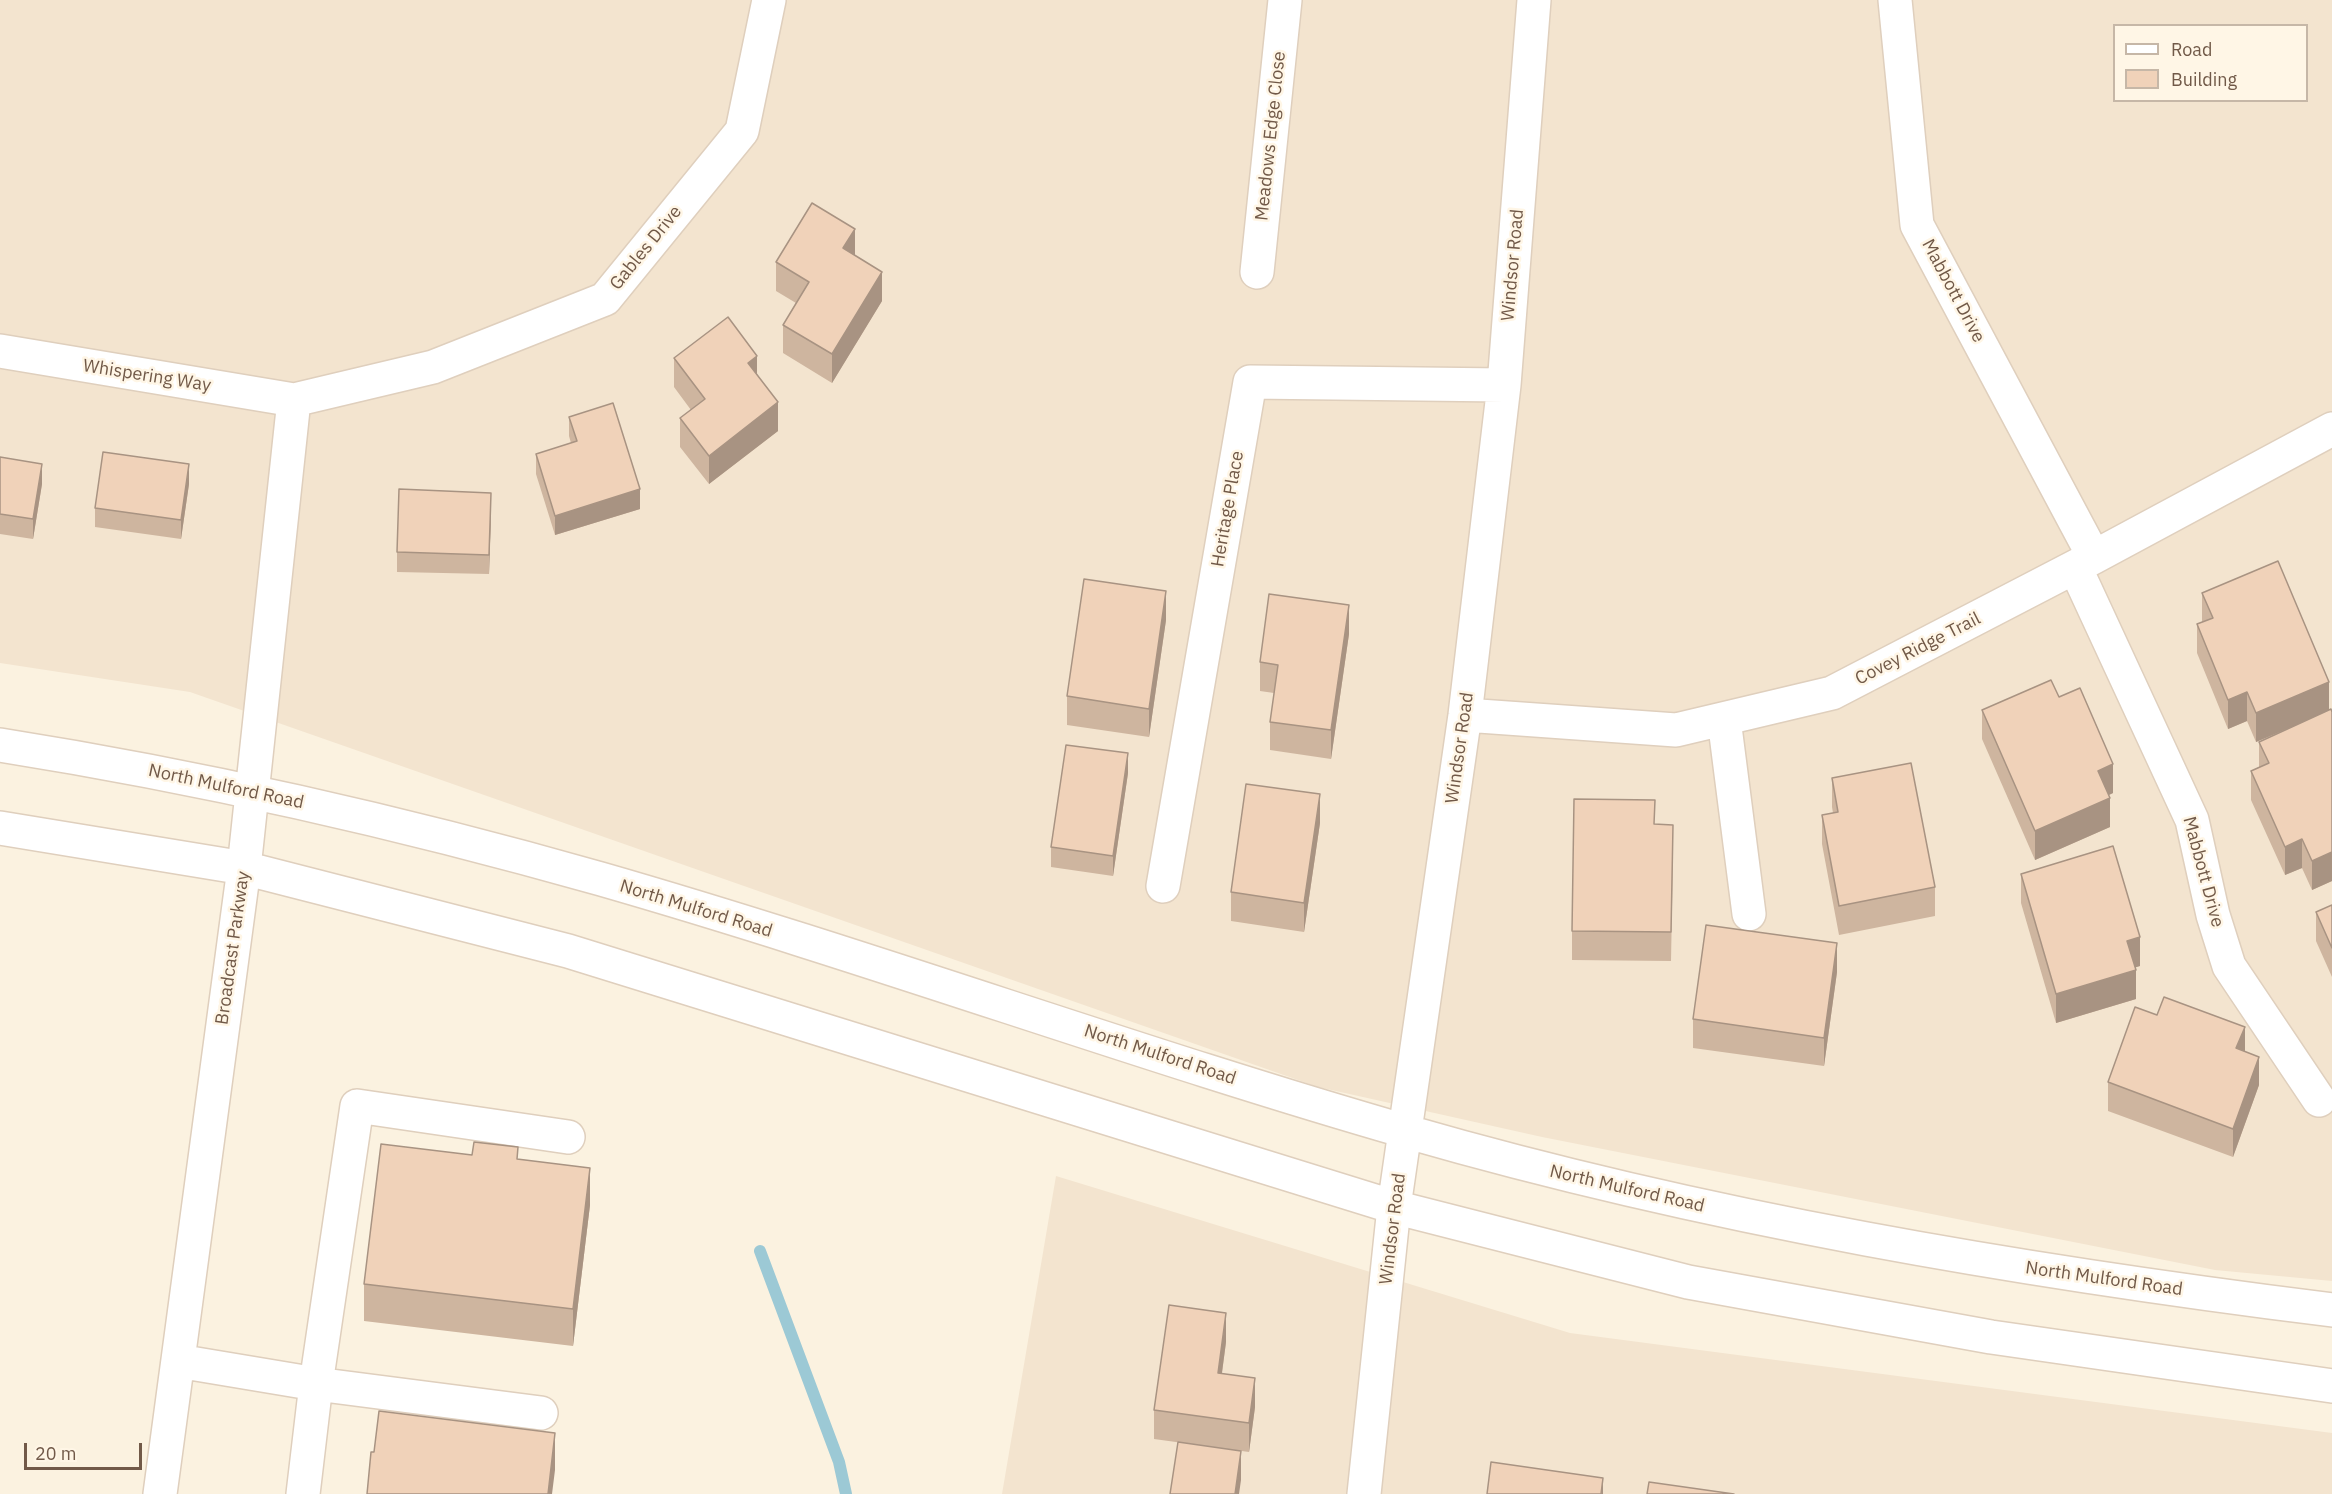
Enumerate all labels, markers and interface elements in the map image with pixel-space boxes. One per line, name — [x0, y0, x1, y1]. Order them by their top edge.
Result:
legend — [2113, 24, 2308, 102]
text: Road — [2171, 38, 2212, 61]
street label: Meadows Edge Close — [1251, 50, 1291, 222]
text: Building — [2171, 68, 2237, 91]
street label: Gables Drive — [605, 202, 687, 294]
street label: Windsor Road — [1497, 208, 1529, 322]
street label: Mabbott Drive — [1917, 236, 1989, 346]
street label: Whispering Way — [81, 355, 213, 397]
street label: Heritage Place — [1207, 449, 1249, 569]
street label: Covey Ridge Trail — [1852, 608, 1984, 690]
street label: Windsor Road — [1441, 691, 1479, 805]
street label: North Mulford Road — [146, 760, 306, 814]
street label: Mabbott Drive — [2178, 814, 2228, 930]
street label: Broadcast Parkway — [212, 870, 254, 1026]
street label: North Mulford Road — [617, 876, 775, 942]
street label: North Mulford Road — [1081, 1020, 1239, 1090]
street label: North Mulford Road — [1547, 1161, 1707, 1217]
street label: Windsor Road — [1375, 1172, 1411, 1286]
street label: North Mulford Road — [2024, 1257, 2184, 1301]
scale bar — [27, 1431, 146, 1469]
text: 20 m — [35, 1442, 77, 1465]

